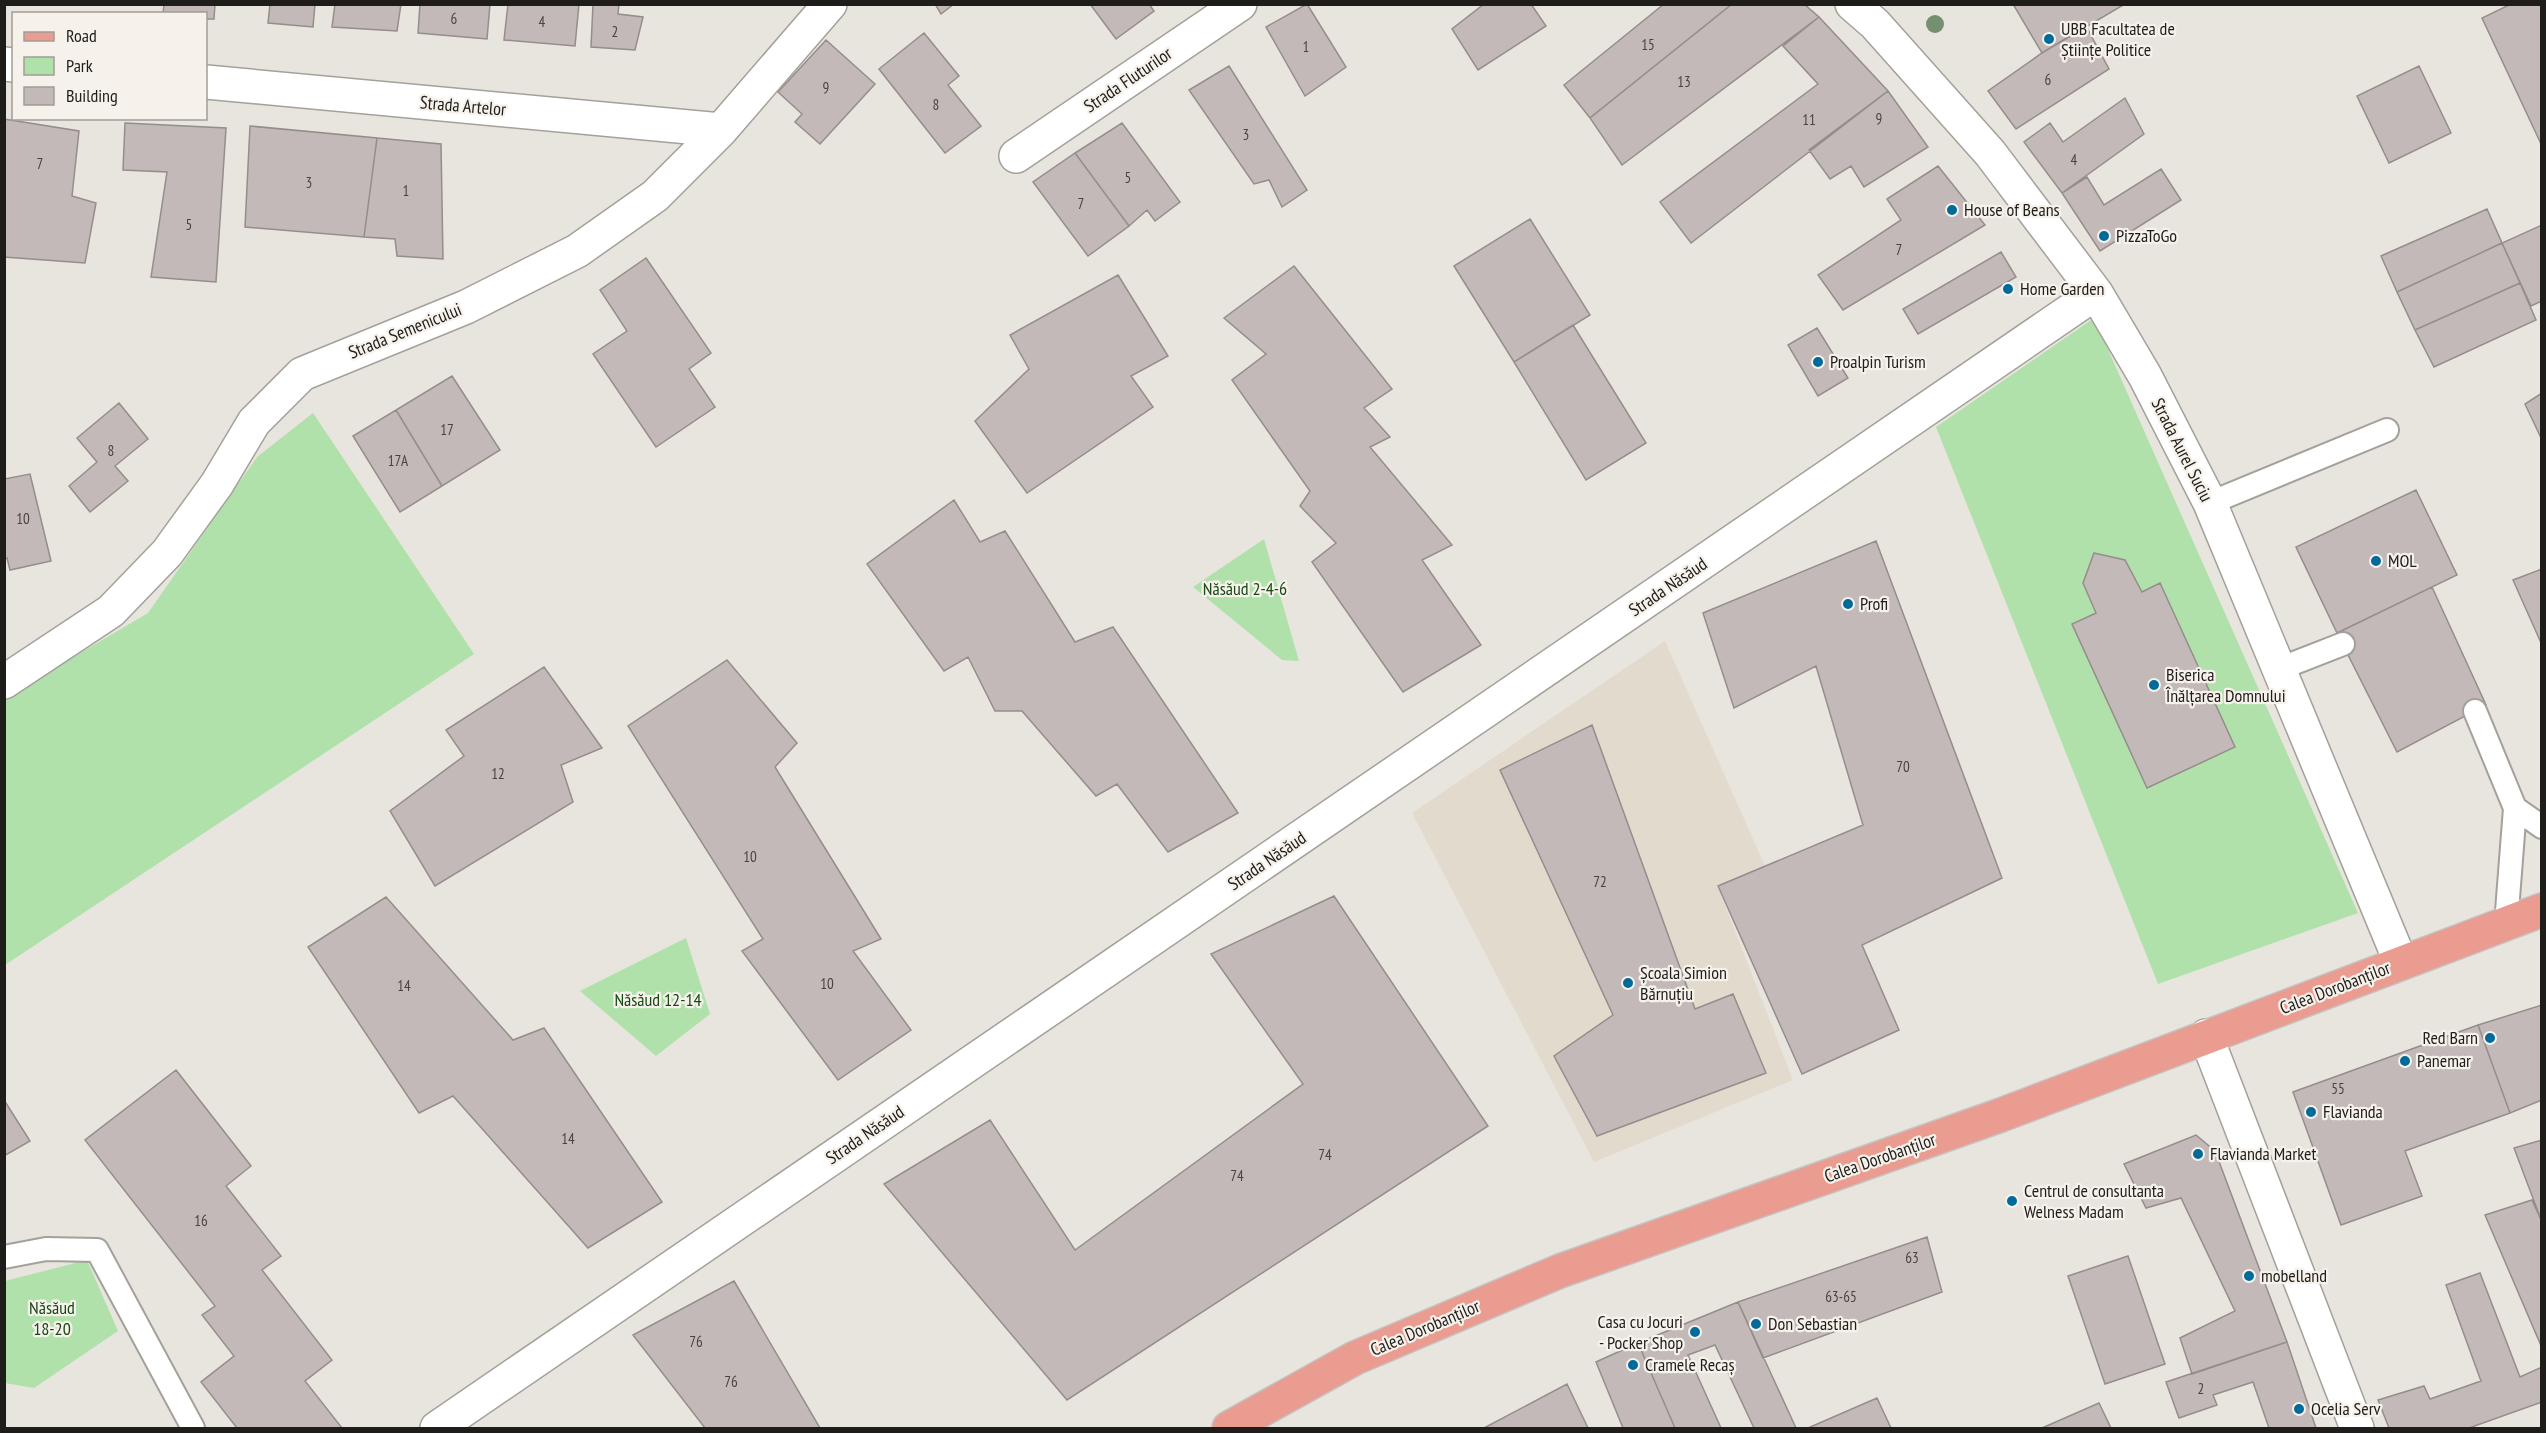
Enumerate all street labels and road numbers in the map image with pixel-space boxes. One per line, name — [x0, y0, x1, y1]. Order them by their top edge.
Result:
street label: Strada Fluturilor — [1079, 42, 1176, 118]
street label: Strada Artelor — [419, 90, 507, 121]
street label: Strada Semenicului — [345, 297, 465, 364]
street label: Strada Aurel Suciu — [2146, 394, 2218, 506]
street label: Strada Năsăud — [1624, 552, 1711, 621]
street label: Strada Năsăud — [1223, 826, 1310, 895]
street label: Calea Dorobanților — [2276, 956, 2393, 1019]
street label: Strada Năsăud — [821, 1100, 908, 1169]
street label: Calea Dorobanților — [1821, 1128, 1939, 1187]
street label: Calea Dorobanților — [1367, 1294, 1483, 1361]

